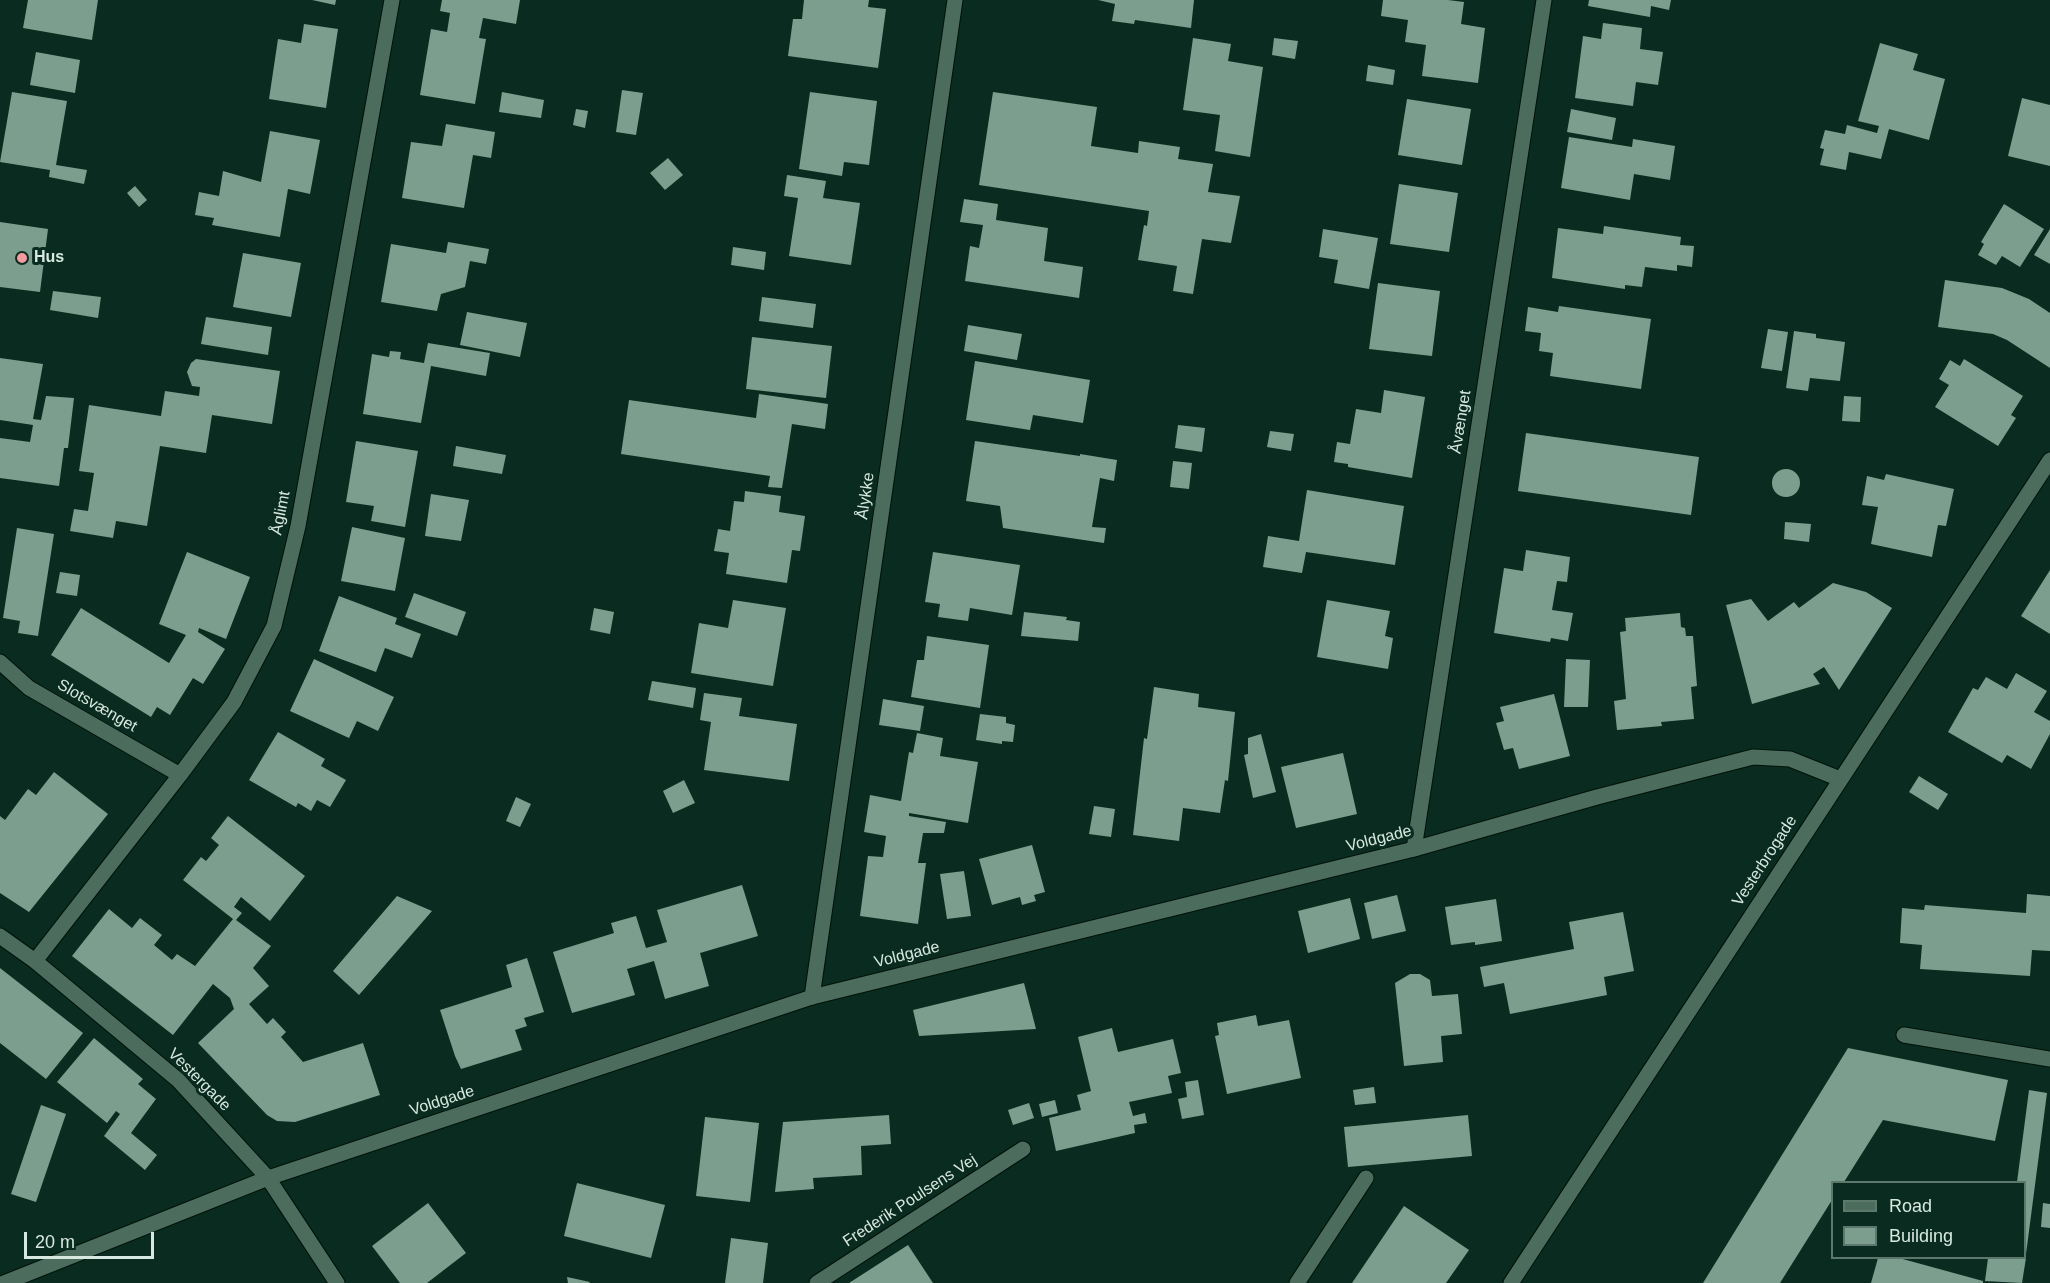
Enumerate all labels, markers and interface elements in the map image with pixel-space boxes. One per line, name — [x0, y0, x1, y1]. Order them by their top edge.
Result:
place label: Hus — [34, 248, 64, 268]
marker: Hus — [15, 251, 29, 265]
street label: Åvænget — [1447, 389, 1475, 455]
street label: Ålykke — [853, 471, 879, 521]
street label: Åglimt — [267, 489, 295, 537]
street label: Slotsvænget — [54, 675, 140, 737]
street label: Vesterbrogade — [1729, 812, 1801, 910]
street label: Voldgade — [1344, 822, 1414, 856]
street label: Voldgade — [872, 938, 942, 972]
street label: Vestergade — [164, 1045, 234, 1115]
street label: Voldgade — [407, 1082, 477, 1120]
street label: Frederik Poulsens Vej — [840, 1151, 980, 1251]
legend — [1831, 1181, 2026, 1259]
text: Road — [1889, 1196, 1932, 1216]
scale bar — [27, 1220, 158, 1258]
text: Building — [1889, 1226, 1953, 1246]
text: 20 m — [35, 1232, 75, 1252]

